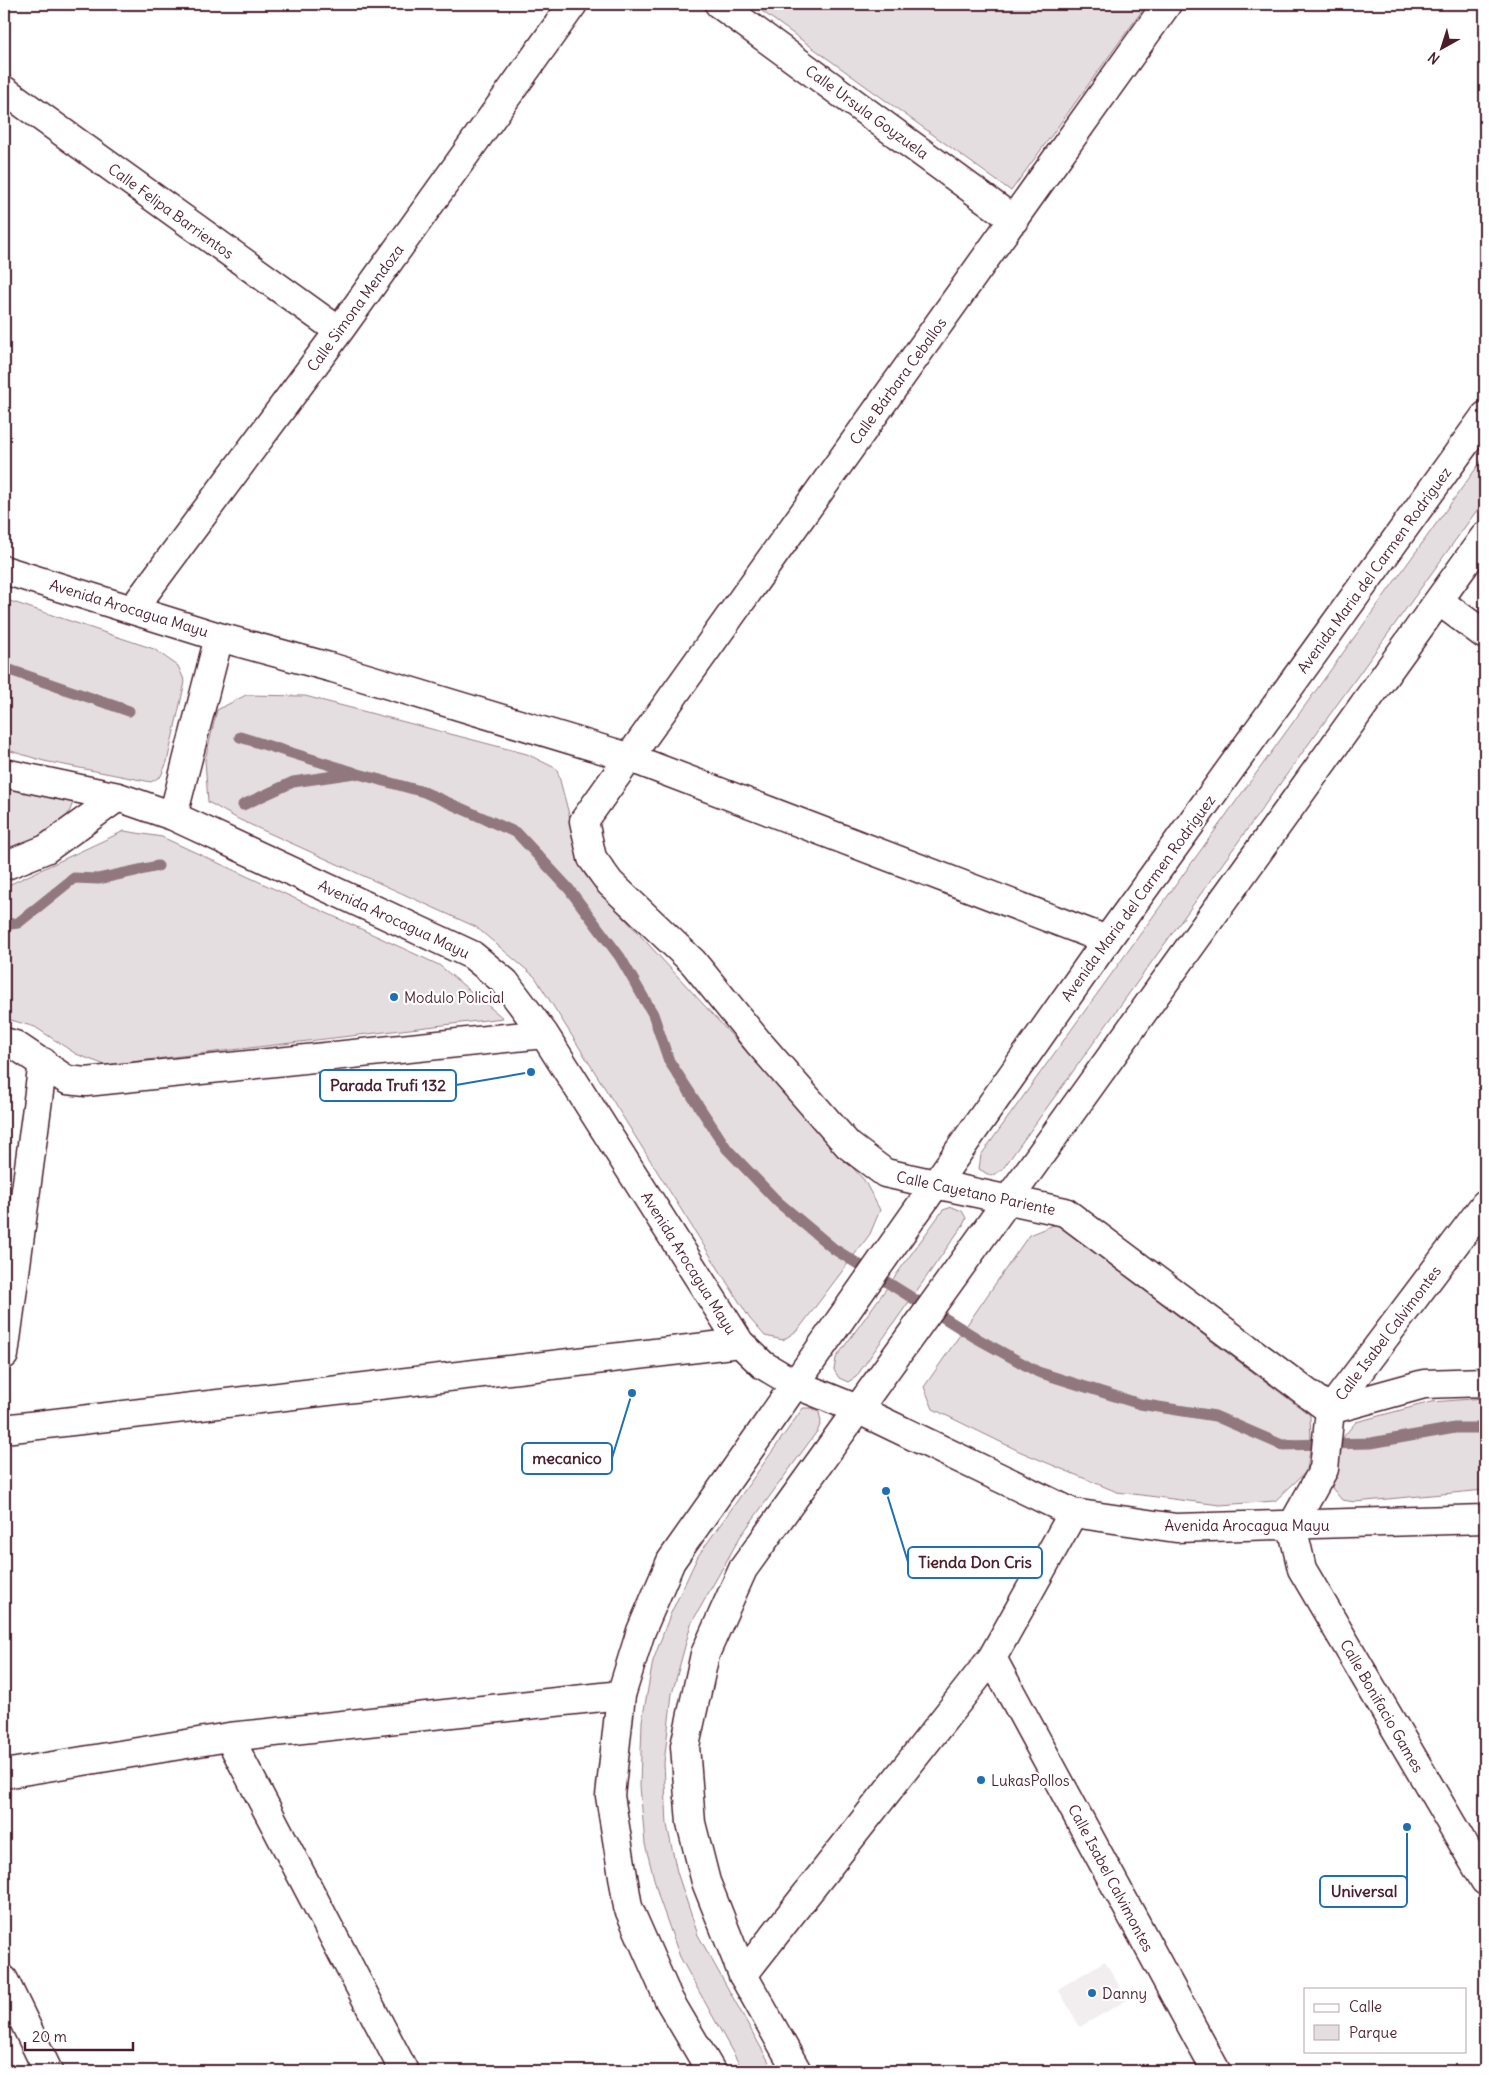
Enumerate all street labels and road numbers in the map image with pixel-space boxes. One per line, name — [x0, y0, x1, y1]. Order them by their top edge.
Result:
street label: Calle Ursula Goyzuela — [802, 61, 933, 163]
street label: Calle Felipa Barrientos — [104, 159, 238, 263]
street label: Calle Simona Mendoza — [303, 240, 408, 375]
street label: Calle Bárbara Ceballos — [845, 314, 951, 448]
street label: Avenida Maria del Carmen Rodríguez — [1293, 463, 1455, 677]
street label: Avenida Arocagua Mayu — [47, 575, 211, 641]
street label: Avenida Maria del Carmen Rodríguez — [1057, 791, 1219, 1005]
street label: Avenida Arocagua Mayu — [315, 876, 473, 963]
street label: Calle Cayetano Pariente — [895, 1167, 1057, 1219]
street label: Avenida Arocagua Mayu — [637, 1188, 741, 1338]
street label: Calle Isabel Calvimontes — [1331, 1262, 1445, 1404]
street label: Avenida Arocagua Mayu — [1164, 1516, 1330, 1535]
street label: Calle Bonifacio Games — [1336, 1636, 1428, 1776]
street label: Calle Isabel Calvimontes — [1064, 1801, 1158, 1955]

